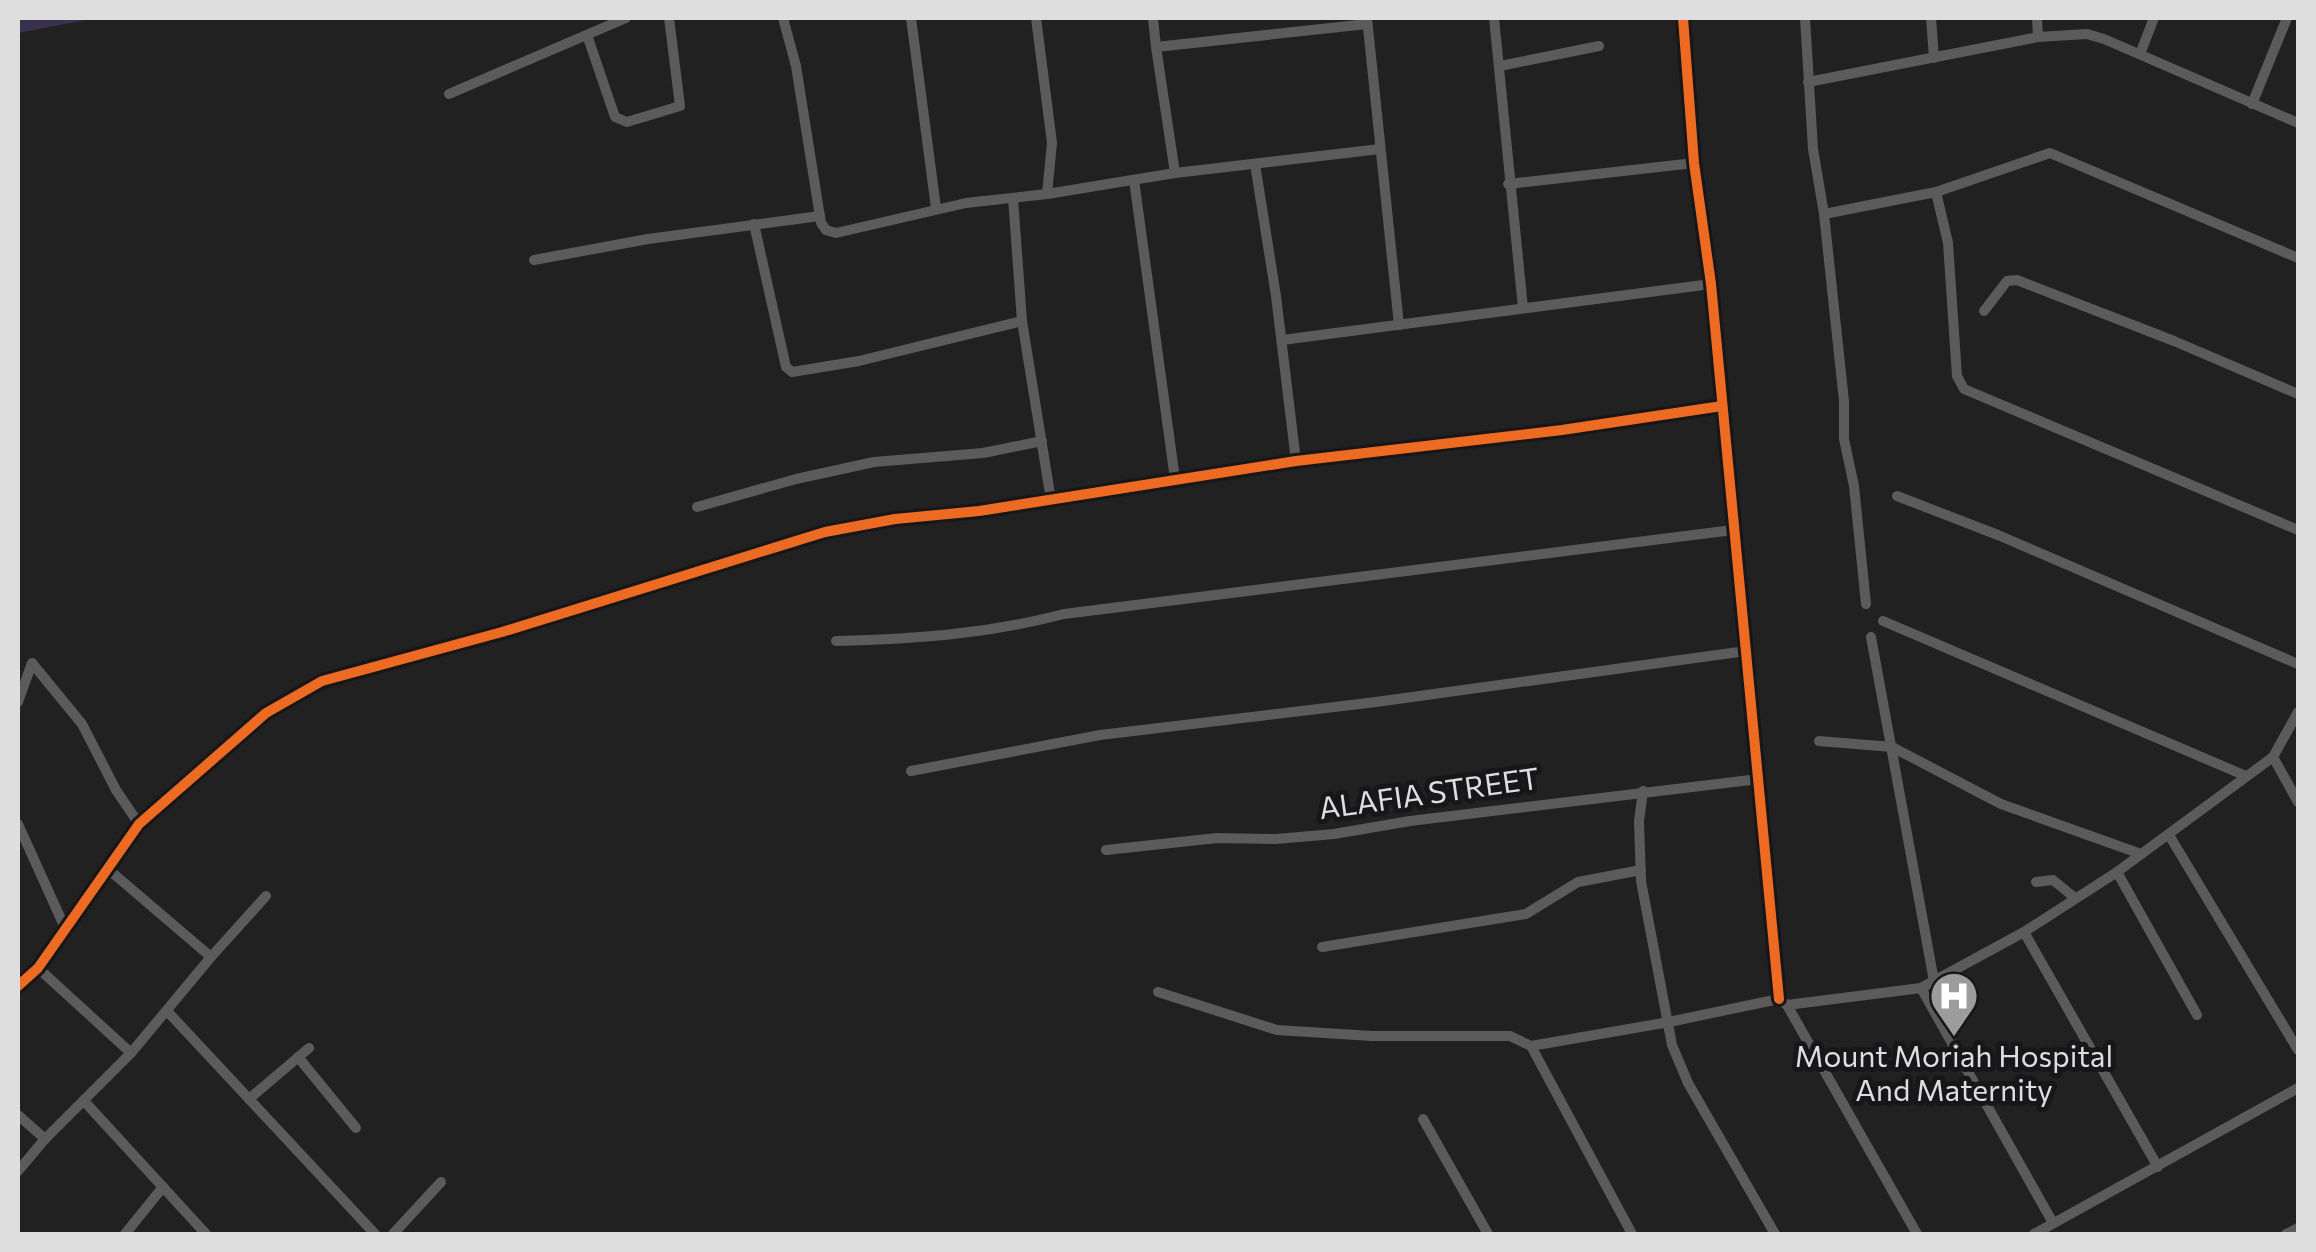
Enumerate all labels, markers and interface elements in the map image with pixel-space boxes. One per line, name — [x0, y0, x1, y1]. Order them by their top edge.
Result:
street label: ALAFIA STREET — [1316, 758, 1541, 825]
hospital icon: Mount Moriah Hospital And Maternity — [1928, 970, 1980, 1038]
place label: Mount Moriah Hospital And Maternity — [1795, 1036, 2113, 1107]

